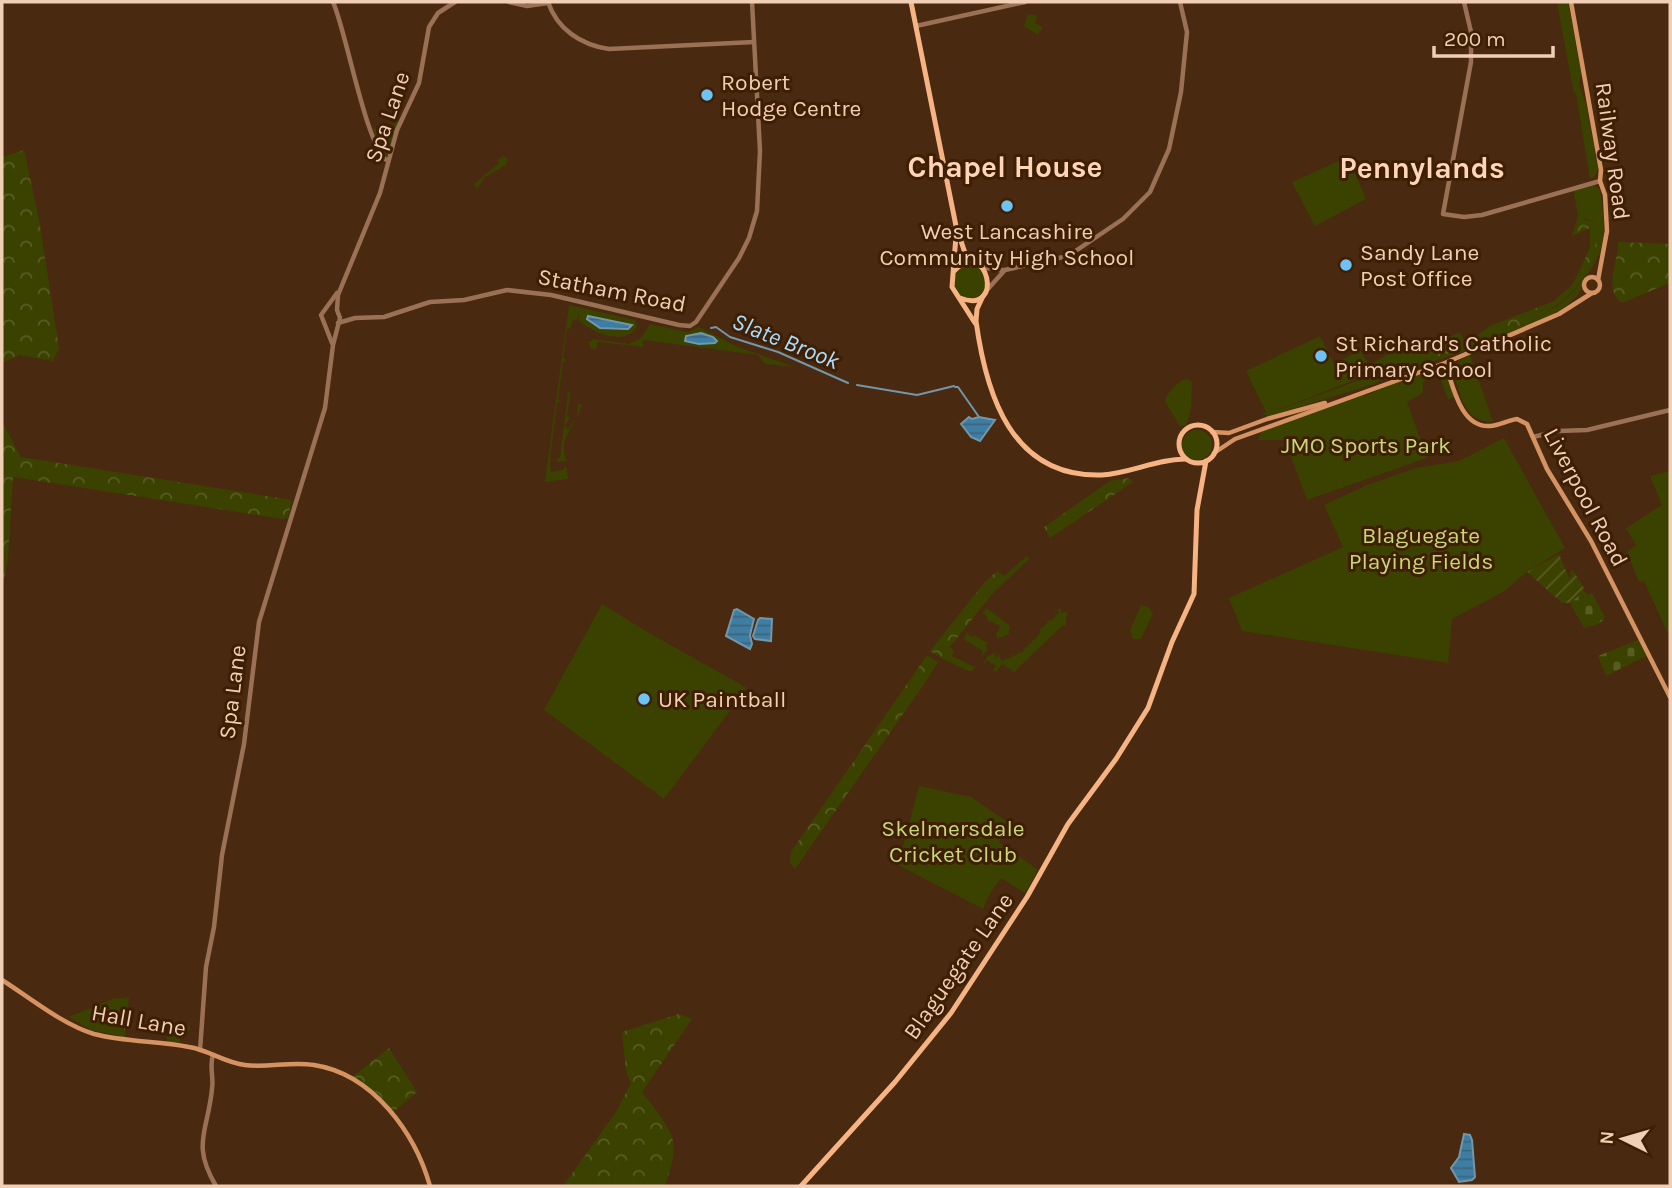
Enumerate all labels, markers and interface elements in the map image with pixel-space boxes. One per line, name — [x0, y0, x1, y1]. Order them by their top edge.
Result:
scale bar — [1434, 14, 1553, 58]
text: 200 m — [1444, 27, 1506, 51]
street label: Spa Lane — [359, 68, 416, 166]
place label: Robert Hodge Centre — [721, 69, 861, 122]
street label: Railway Road — [1589, 81, 1636, 222]
marker: Robert Hodge Centre — [699, 87, 715, 103]
district label: Chapel House — [908, 149, 1102, 185]
district label: Pennylands — [1339, 150, 1505, 186]
marker: West Lancashire Community High School — [999, 198, 1015, 214]
place label: West Lancashire Community High School — [880, 218, 1134, 271]
place label: Sandy Lane Post Office — [1360, 239, 1479, 292]
marker: Sandy Lane Post Office — [1338, 257, 1354, 273]
street label: Statham Road — [536, 263, 688, 318]
water label: Slate Brook — [728, 307, 844, 375]
place label: St Richard's Catholic Primary School — [1335, 330, 1552, 383]
marker: St Richard's Catholic Primary School — [1313, 348, 1329, 364]
street label: Liverpool Road — [1538, 423, 1633, 571]
park label: JMO Sports Park — [1281, 432, 1451, 459]
park label: Blaguegate Playing Fields — [1349, 522, 1493, 575]
street label: Spa Lane — [213, 643, 252, 741]
place label: UK Paintball — [658, 686, 786, 713]
marker: UK Paintball — [636, 691, 652, 707]
park label: Skelmersdale Cricket Club — [881, 815, 1025, 868]
street label: Blaguegate Lane — [898, 888, 1019, 1045]
street label: Hall Lane — [90, 999, 188, 1042]
north arrow — [1588, 1104, 1658, 1174]
text: N — [1596, 1130, 1619, 1145]

